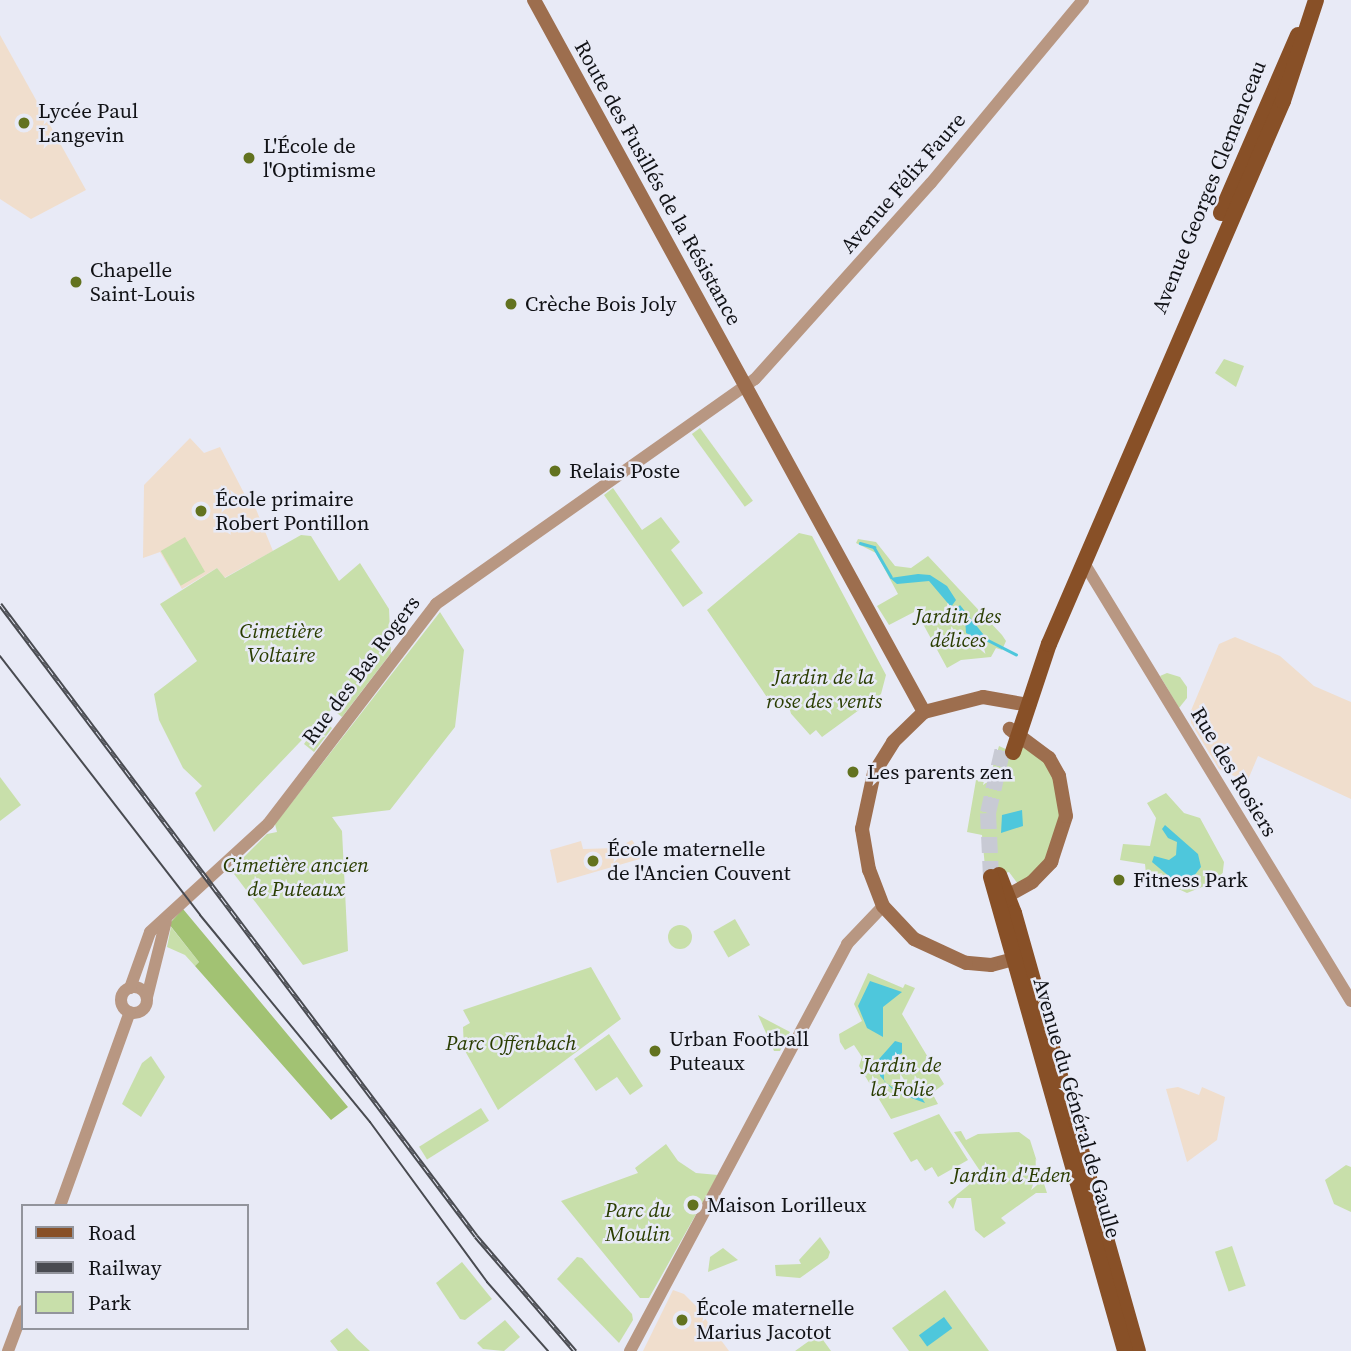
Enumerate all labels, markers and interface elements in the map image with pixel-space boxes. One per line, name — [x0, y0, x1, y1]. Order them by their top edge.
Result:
street label: Route des Fusillés de la Résistance — [569, 36, 747, 330]
street label: Avenue Georges Clemenceau — [1147, 57, 1271, 317]
place label: Lycée Paul Langevin — [38, 98, 138, 148]
street label: Avenue Félix Faure — [835, 108, 971, 258]
marker: Lycée Paul Langevin — [16, 115, 32, 131]
place label: L'École de l'Optimisme — [263, 133, 376, 183]
marker: L'École de l'Optimisme — [241, 150, 257, 166]
place label: Chapelle Saint-Louis — [90, 257, 195, 307]
marker: Chapelle Saint-Louis — [68, 274, 84, 290]
place label: Crèche Bois Joly — [525, 291, 676, 317]
marker: Crèche Bois Joly — [503, 296, 519, 312]
place label: Relais Poste — [569, 458, 680, 484]
marker: Relais Poste — [547, 463, 563, 479]
place label: École primaire Robert Pontillon — [215, 486, 370, 536]
marker: École primaire Robert Pontillon — [193, 503, 209, 519]
street label: Rue des Bas Rogers — [297, 591, 425, 749]
park label: Jardin des délices — [915, 603, 1001, 653]
park label: Cimetière Voltaire — [240, 618, 322, 668]
park label: Jardin de la rose des vents — [766, 664, 882, 714]
street label: Rue des Rosiers — [1185, 703, 1283, 841]
place label: Les parents zen — [867, 759, 1013, 785]
marker: Les parents zen — [845, 764, 861, 780]
place label: École maternelle de l'Ancien Couvent — [607, 836, 791, 886]
park label: Cimetière ancien de Puteaux — [223, 852, 369, 902]
marker: École maternelle de l'Ancien Couvent — [585, 853, 601, 869]
place label: Fitness Park — [1133, 867, 1248, 893]
marker: Fitness Park — [1111, 872, 1127, 888]
street label: Avenue du Général de Gaulle — [1028, 975, 1126, 1241]
place label: Urban Football Puteaux — [669, 1026, 809, 1076]
park label: Parc Offenbach — [446, 1030, 576, 1056]
marker: Urban Football Puteaux — [647, 1043, 663, 1059]
park label: Jardin de la Folie — [863, 1052, 941, 1102]
park label: Jardin d'Eden — [953, 1162, 1071, 1188]
place label: Maison Lorilleux — [707, 1192, 866, 1218]
park label: Parc du Moulin — [605, 1197, 671, 1247]
marker: Maison Lorilleux — [685, 1197, 701, 1213]
legend — [21, 1204, 248, 1330]
text: Road — [88, 1218, 136, 1247]
text: Railway — [88, 1253, 162, 1282]
text: Park — [88, 1288, 131, 1317]
place label: École maternelle Marius Jacotot — [696, 1295, 855, 1345]
marker: École maternelle Marius Jacotot — [674, 1312, 690, 1328]

